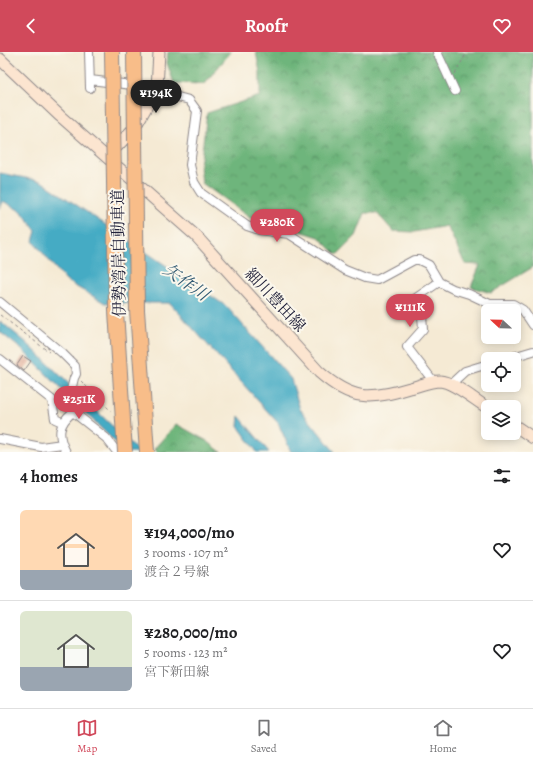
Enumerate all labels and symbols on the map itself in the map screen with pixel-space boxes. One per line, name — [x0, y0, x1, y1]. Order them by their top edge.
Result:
pin: ¥194K — [128, 80, 184, 114]
street label: 伊勢湾岸自動車道 — [107, 189, 131, 317]
pin: ¥280K — [249, 209, 305, 243]
water label: 矢作川 — [159, 258, 215, 307]
street label: 細川豊田線 — [240, 263, 310, 337]
pin: ¥111K — [382, 294, 438, 328]
north arrow — [481, 304, 521, 344]
pin: ¥251K — [51, 386, 107, 420]

